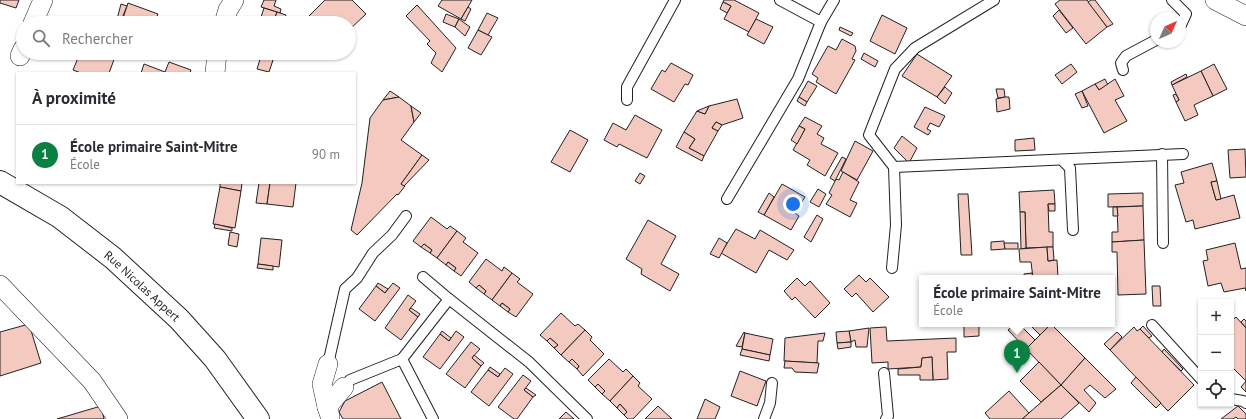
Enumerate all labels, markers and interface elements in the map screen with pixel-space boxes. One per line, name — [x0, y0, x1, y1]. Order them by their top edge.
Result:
north arrow — [1150, 12, 1186, 48]
search box — [16, 16, 356, 60]
icon: search — [30, 27, 52, 49]
text: Rechercher — [62, 29, 133, 48]
text: À proximité — [32, 87, 116, 109]
text: École primaire Saint-Mitre — [70, 137, 238, 156]
text: 1 — [41, 146, 49, 163]
text: 90 m — [312, 146, 340, 163]
text: École — [70, 156, 100, 173]
your location — [783, 194, 803, 214]
street label: Rue Nicolas Appert — [102, 247, 184, 324]
popup — [919, 275, 1115, 327]
text: École primaire Saint-Mitre — [933, 283, 1101, 302]
map controls — [1198, 299, 1234, 407]
button: + — [1198, 299, 1234, 335]
text: École — [933, 302, 963, 319]
button: − — [1198, 335, 1234, 371]
pin: 1 — [1004, 340, 1030, 373]
button: locate — [1198, 371, 1234, 407]

